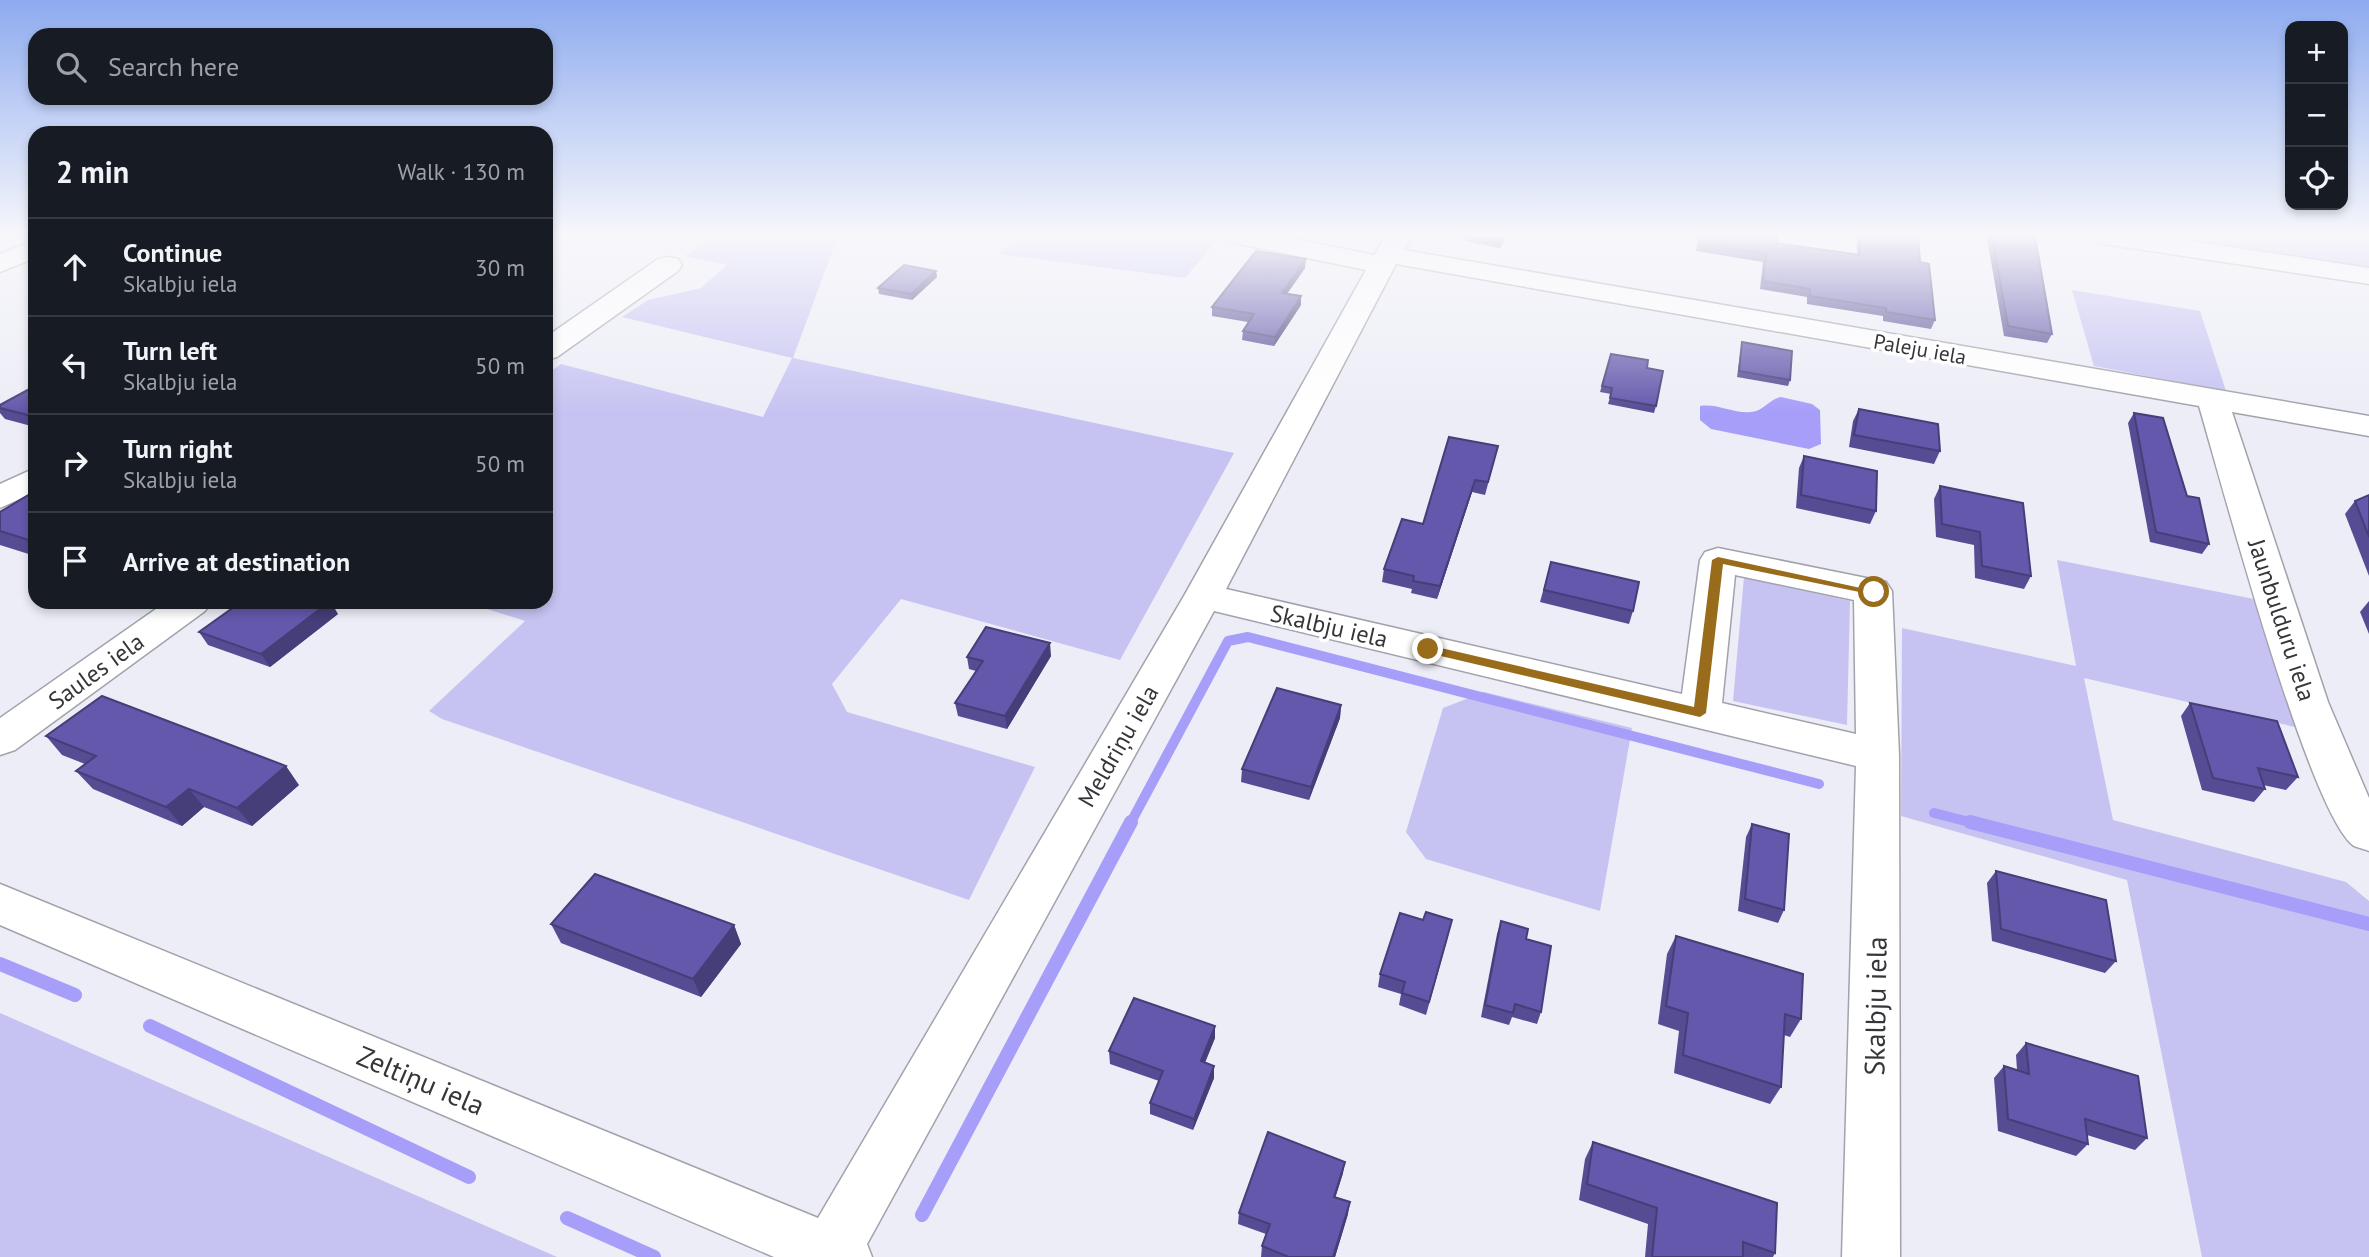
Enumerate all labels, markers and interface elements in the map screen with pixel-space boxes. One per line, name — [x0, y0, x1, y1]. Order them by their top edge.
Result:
map controls — [2285, 21, 2348, 210]
button: + — [2285, 21, 2348, 84]
search box — [28, 28, 553, 105]
icon: search — [52, 48, 90, 86]
text: Search here — [108, 50, 239, 83]
button: − — [2285, 84, 2348, 147]
button: locate — [2285, 147, 2348, 210]
text: 2 min — [56, 152, 129, 191]
text: Walk · 130 m — [398, 157, 525, 186]
text: Continue — [123, 236, 222, 269]
icon: ahead — [56, 248, 94, 286]
text: 30 m — [475, 253, 525, 282]
text: Skalbju iela — [123, 269, 237, 298]
street label: Paleju iela — [1872, 328, 1968, 370]
text: Turn left — [123, 334, 217, 367]
icon: left — [56, 346, 94, 384]
text: 50 m — [475, 351, 525, 380]
text: Skalbju iela — [123, 367, 237, 396]
text: Turn right — [123, 432, 232, 465]
icon: right — [56, 444, 94, 482]
text: 50 m — [475, 449, 525, 478]
text: Skalbju iela — [123, 465, 237, 494]
street label: Jaunbulduru iela — [2241, 534, 2323, 705]
icon: arrive — [56, 542, 94, 580]
text: Arrive at destination — [123, 545, 350, 578]
route start — [1858, 576, 1889, 607]
street label: Skalbju iela — [1267, 597, 1391, 655]
street label: Saules iela — [42, 626, 150, 716]
route end — [1412, 633, 1443, 664]
street label: Meldriņu iela — [1071, 679, 1165, 813]
street label: Skalbju iela — [1855, 936, 1895, 1076]
street label: Zeltiņu iela — [352, 1037, 490, 1123]

